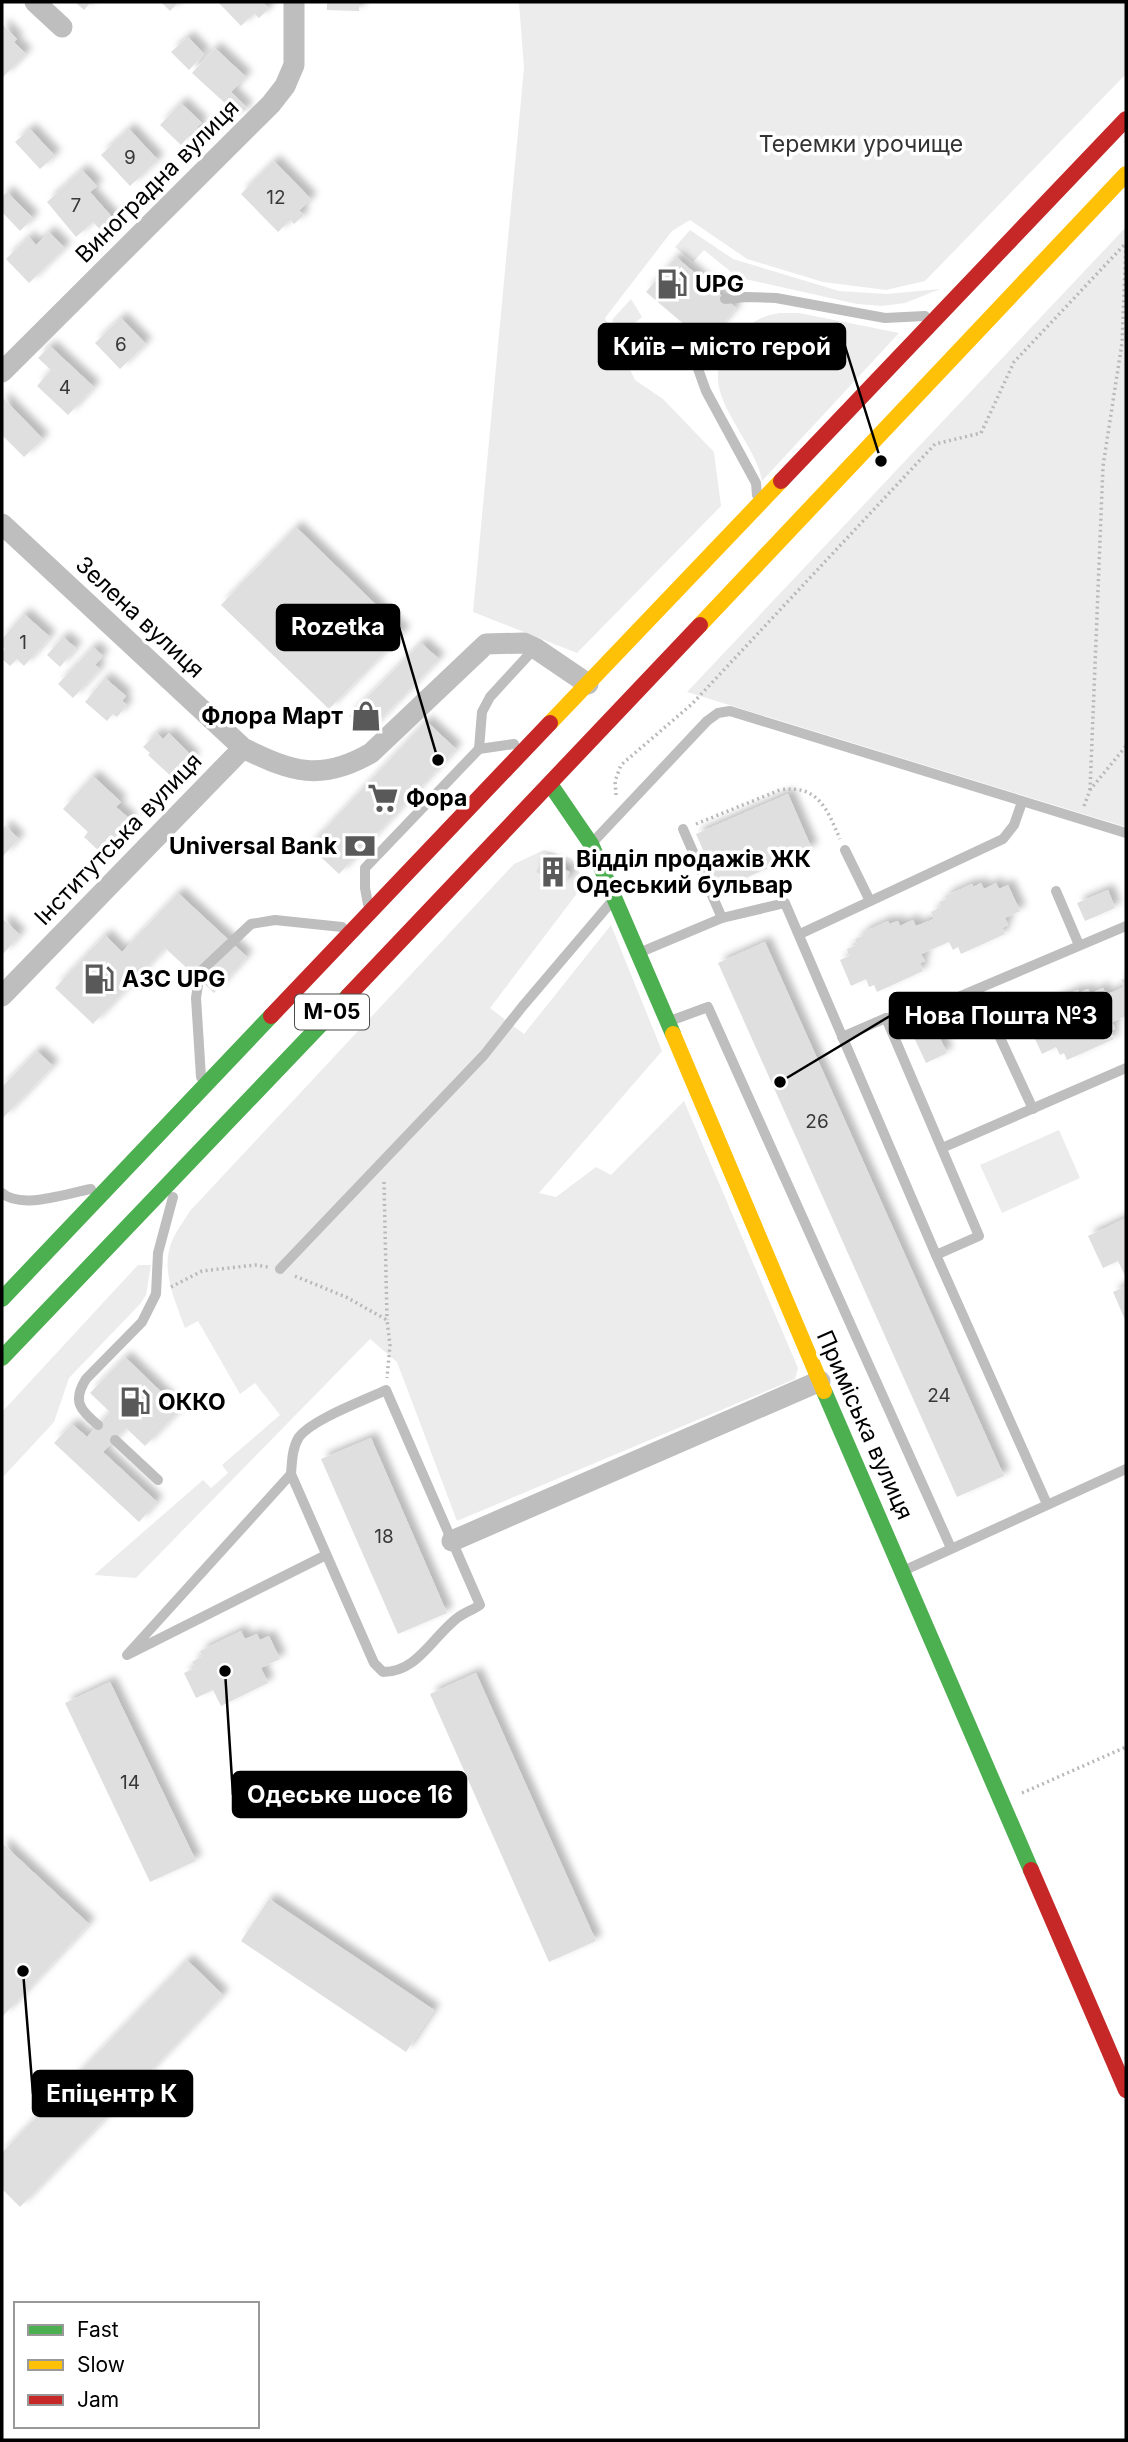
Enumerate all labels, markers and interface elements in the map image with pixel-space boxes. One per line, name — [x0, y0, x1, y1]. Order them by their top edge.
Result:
street label: Виноградна вулиця — [70, 94, 244, 268]
park label: Теремки урочище — [759, 130, 963, 158]
house number: 9 — [124, 146, 136, 169]
house number: 12 — [266, 186, 286, 209]
house number: 7 — [71, 194, 81, 217]
fuel station icon: UPG — [655, 267, 689, 301]
place label: UPG — [695, 270, 744, 298]
callout: Київ – місто герой — [599, 324, 845, 369]
text: Київ – місто герой — [613, 332, 831, 361]
house number: 6 — [115, 333, 127, 356]
house number: 4 — [59, 376, 71, 399]
street label: Зелена вулиця — [70, 550, 210, 684]
callout: Rozetka — [277, 605, 399, 650]
text: Rozetka — [291, 612, 385, 641]
house number: 1 — [19, 631, 27, 654]
shop icon: Флора Март — [349, 699, 383, 733]
place label: Флора Март — [201, 702, 343, 730]
street label: Інститутська вулиця — [29, 747, 207, 931]
supermarket icon: Фора — [366, 781, 400, 815]
place label: Фора — [406, 784, 467, 812]
bank icon: Universal Bank — [343, 829, 377, 863]
place label: Universal Bank — [169, 832, 338, 860]
place label: Відділ продажів ЖК Одеський бульвар — [576, 845, 811, 899]
building icon: Відділ продажів ЖК Одеський бульвар — [536, 855, 570, 889]
fuel station icon: АЗС UPG — [82, 962, 116, 996]
place label: АЗС UPG — [122, 965, 225, 993]
callout: Нова Пошта №3 — [890, 993, 1111, 1038]
road number: М-05 — [295, 995, 369, 1030]
text: Нова Пошта №3 — [905, 1001, 1097, 1030]
house number: 26 — [805, 1110, 829, 1133]
street label: Приміська вулиця — [811, 1326, 919, 1524]
house number: 24 — [927, 1384, 951, 1407]
fuel station icon: ОККО — [118, 1385, 152, 1419]
place label: ОККО — [158, 1388, 226, 1416]
house number: 18 — [374, 1525, 394, 1548]
house number: 14 — [120, 1771, 140, 1794]
callout: Одеське шосе 16 — [233, 1772, 466, 1817]
text: Одеське шосе 16 — [247, 1780, 453, 1809]
callout: Епіцентр К — [33, 2071, 192, 2116]
text: Епіцентр К — [46, 2079, 178, 2108]
legend — [14, 2302, 259, 2428]
text: Fast — [77, 2317, 119, 2342]
text: Slow — [77, 2352, 125, 2377]
text: Jam — [77, 2387, 119, 2412]

